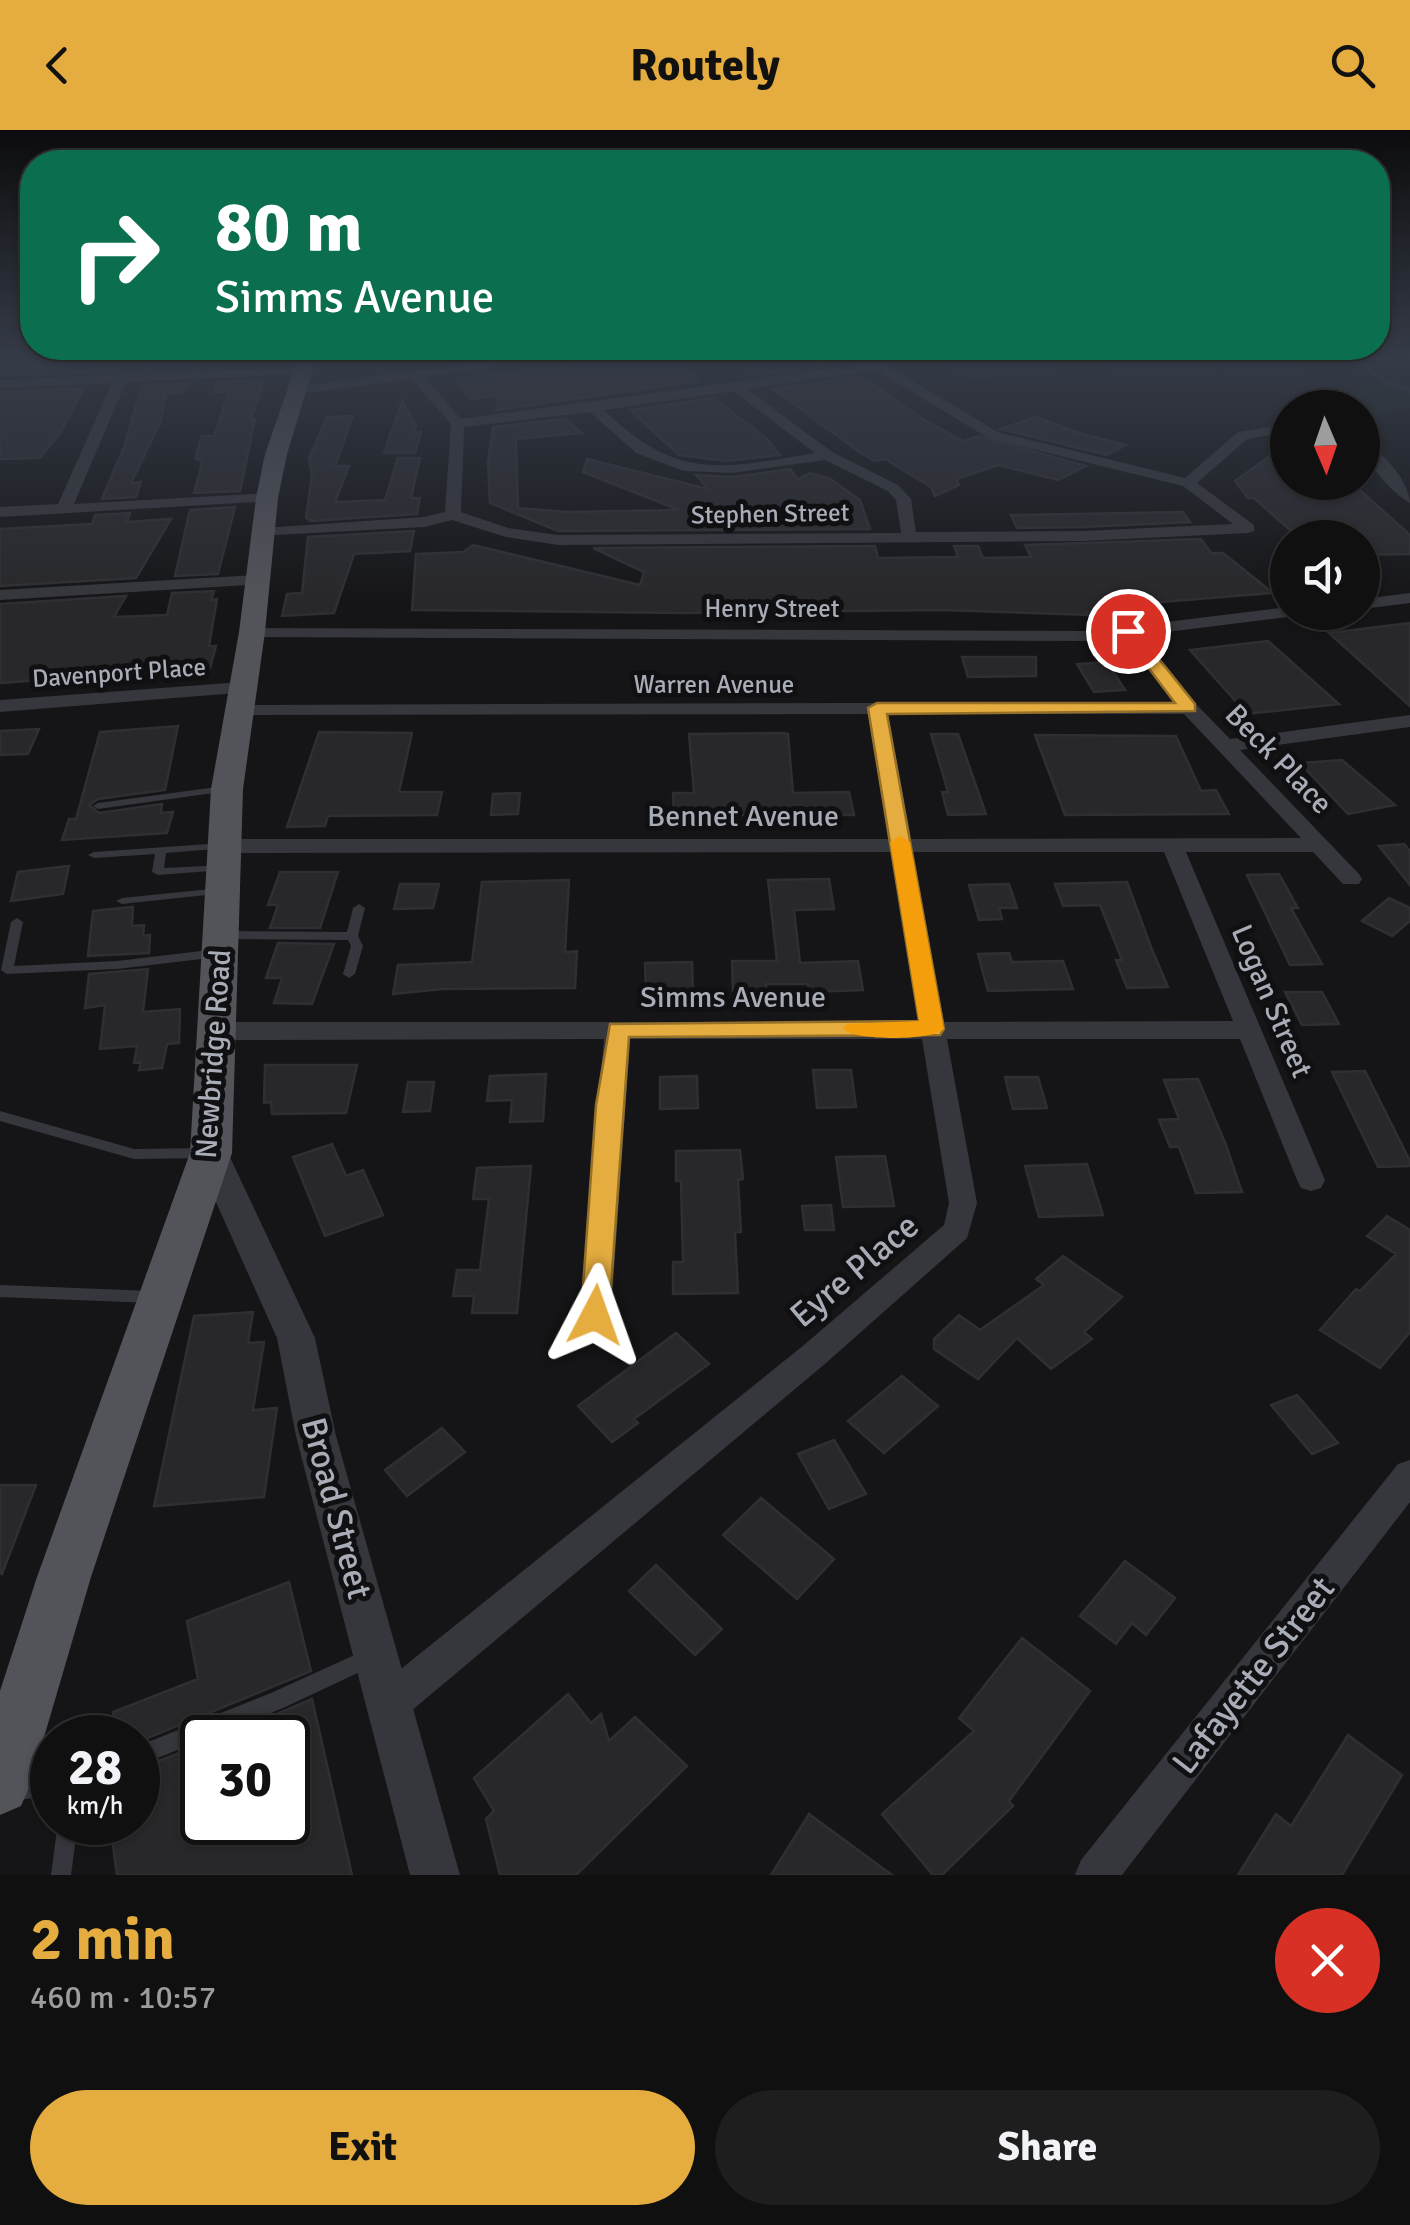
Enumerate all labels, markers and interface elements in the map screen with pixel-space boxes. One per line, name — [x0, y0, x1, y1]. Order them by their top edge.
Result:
icon: back — [30, 38, 85, 93]
text: Routely — [630, 38, 780, 93]
icon: search — [1325, 38, 1380, 93]
text: 80 m — [215, 184, 363, 270]
icon: right — [50, 190, 180, 320]
text: Simms Avenue — [215, 270, 494, 325]
north arrow — [1270, 390, 1380, 500]
map controls — [1270, 390, 1380, 630]
street label: Stephen Street — [690, 497, 850, 530]
button: sound — [1270, 520, 1380, 630]
pin — [1086, 589, 1171, 674]
street label: Henry Street — [704, 593, 840, 624]
icon: arrive — [1101, 604, 1156, 659]
street label: Davenport Place — [31, 651, 207, 694]
street label: Warren Avenue — [634, 669, 794, 700]
street label: Beck Place — [1217, 697, 1340, 822]
street label: Bennet Avenue — [647, 798, 839, 835]
street label: Logan Street — [1223, 919, 1320, 1083]
street label: Newbridge Road — [188, 948, 239, 1160]
street label: Simms Avenue — [640, 979, 826, 1016]
street label: Eyre Place — [781, 1204, 927, 1337]
position arrow — [543, 1263, 647, 1367]
street label: Broad Street — [292, 1413, 381, 1604]
street label: Lafayette Street — [1163, 1568, 1344, 1783]
speed limit sign: 30 — [180, 1715, 310, 1845]
text: 28 — [68, 1737, 122, 1799]
text: km/h — [67, 1790, 123, 1821]
text: 2 min — [30, 1903, 175, 1977]
button: close — [1275, 1908, 1380, 2013]
text: 460 m · 10:57 — [30, 1978, 216, 2017]
button: Exit — [30, 2090, 695, 2205]
button: Share — [715, 2090, 1380, 2205]

